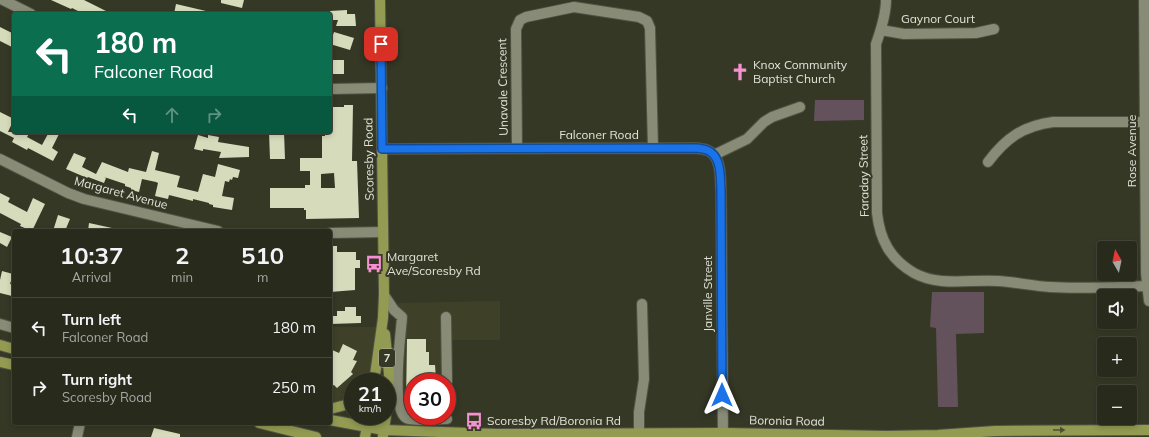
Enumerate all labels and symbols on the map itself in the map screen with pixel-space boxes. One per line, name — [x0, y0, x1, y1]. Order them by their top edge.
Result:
street label: Gaynor Court — [901, 11, 975, 26]
pin — [364, 27, 398, 61]
street label: Unavale Crescent — [494, 38, 511, 136]
place label: Knox Community Baptist Church — [753, 57, 848, 86]
church icon: Knox Community Baptist Church — [730, 62, 750, 82]
street label: Rose Avenue — [1124, 115, 1139, 187]
street label: Scoresby Road — [360, 117, 377, 201]
street label: Falconer Road — [559, 127, 639, 142]
street label: Faraday Street — [855, 135, 872, 217]
street label: Margaret Avenue — [73, 173, 170, 212]
north arrow — [1097, 241, 1137, 281]
place label: Margaret Ave/Scoresby Rd — [387, 249, 481, 278]
bus stop icon: Margaret Ave/Scoresby Rd — [364, 254, 384, 274]
street label: Janville Street — [700, 256, 715, 332]
road number: 7 — [379, 349, 395, 367]
speed limit sign: 30 — [404, 373, 456, 425]
position arrow — [701, 374, 743, 416]
bus stop icon: Scoresby Rd/Boronia Rd — [464, 411, 484, 431]
street label: Boronia Road — [749, 412, 825, 429]
place label: Scoresby Rd/Boronia Rd — [487, 413, 621, 428]
one-way arrow — [1053, 427, 1066, 433]

